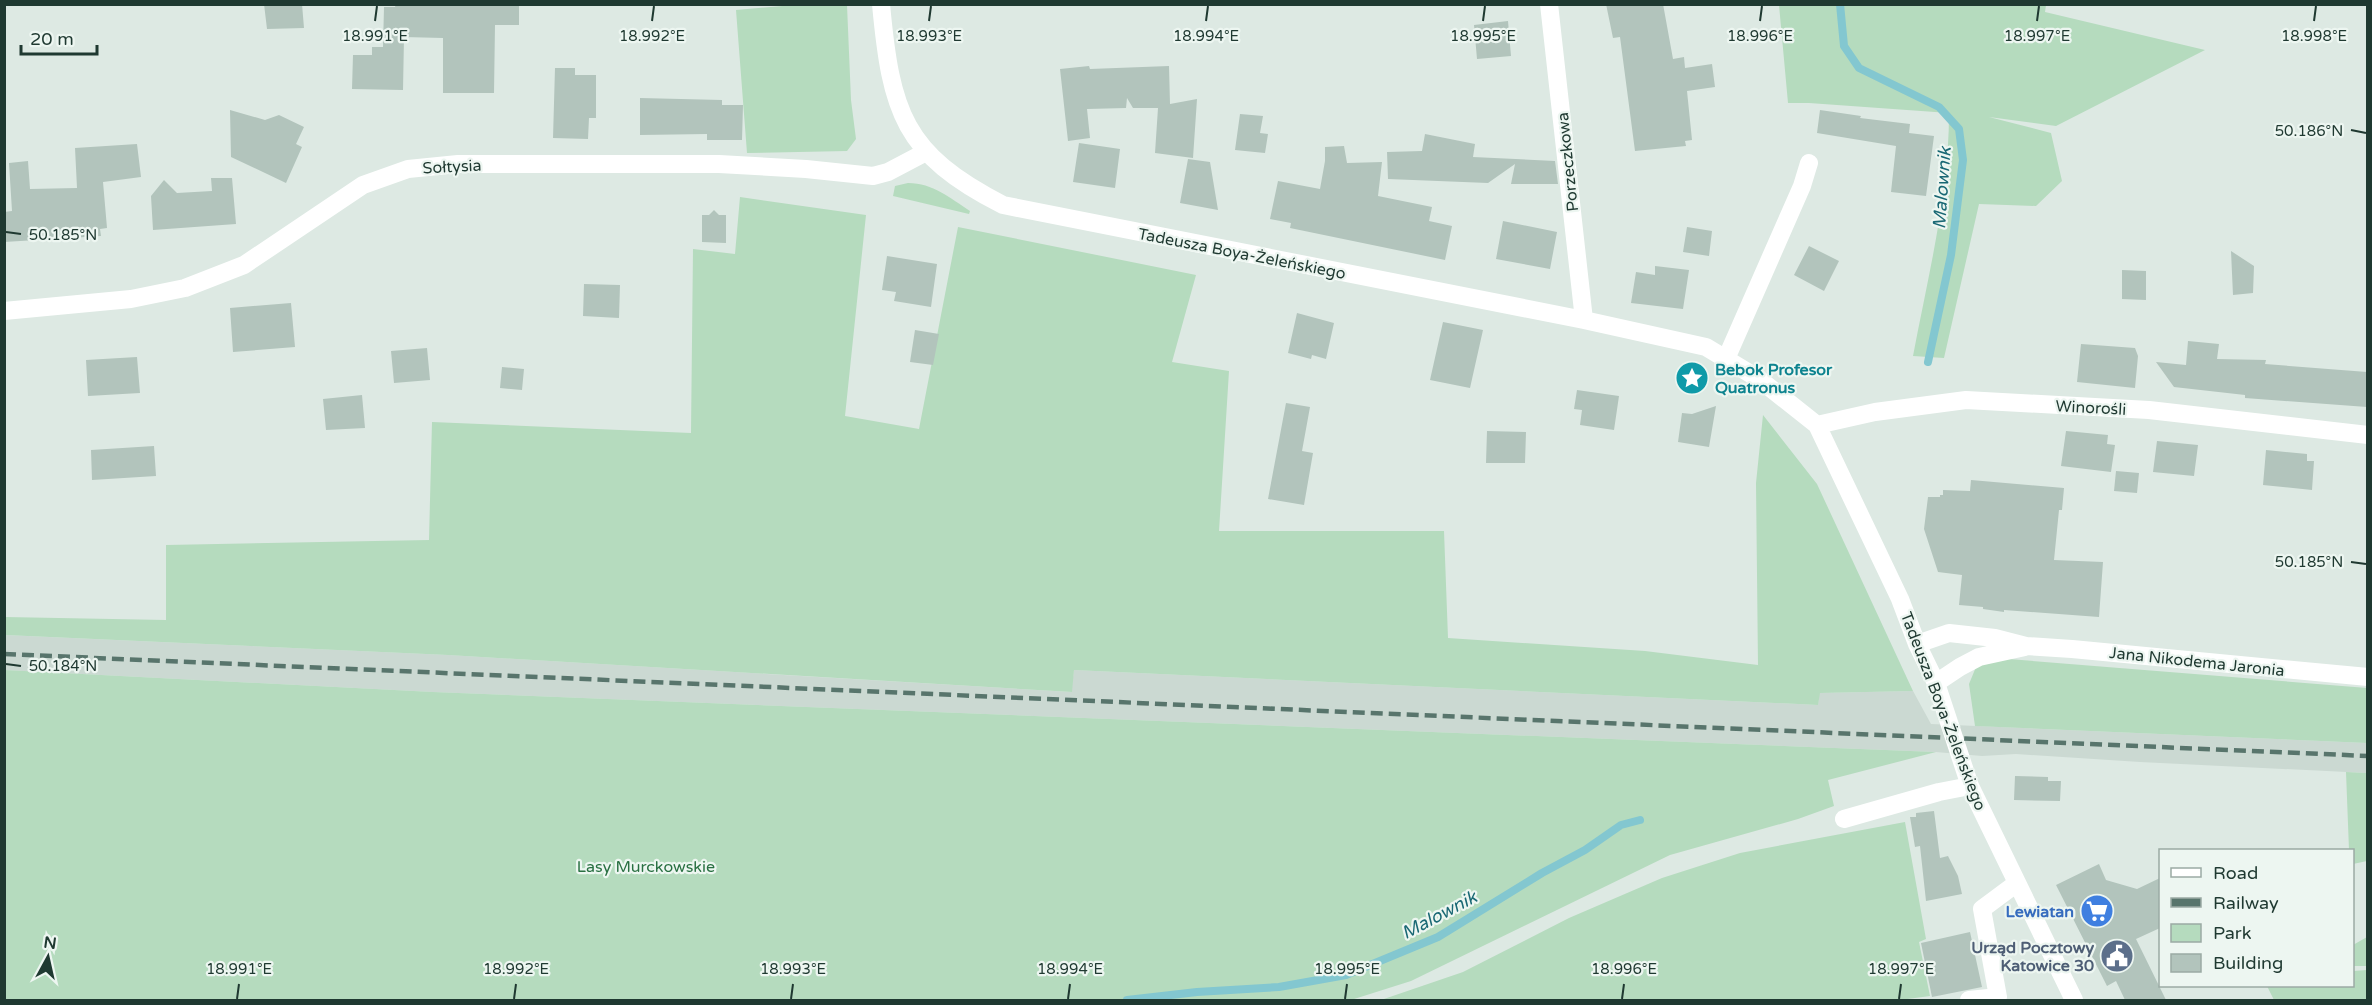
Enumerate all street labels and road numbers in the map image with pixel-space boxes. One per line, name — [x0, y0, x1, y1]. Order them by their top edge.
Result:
street label: Porzeczkowa — [1553, 111, 1583, 213]
street label: Sołtysia — [422, 155, 482, 179]
street label: Tadeusza Boya-Żeleńskiego — [1136, 224, 1347, 284]
street label: Winorośli — [2055, 396, 2127, 420]
street label: Tadeusza Boya-Żeleńskiego — [1896, 609, 1990, 813]
street label: Jana Nikodema Jaronia — [2108, 643, 2286, 681]

